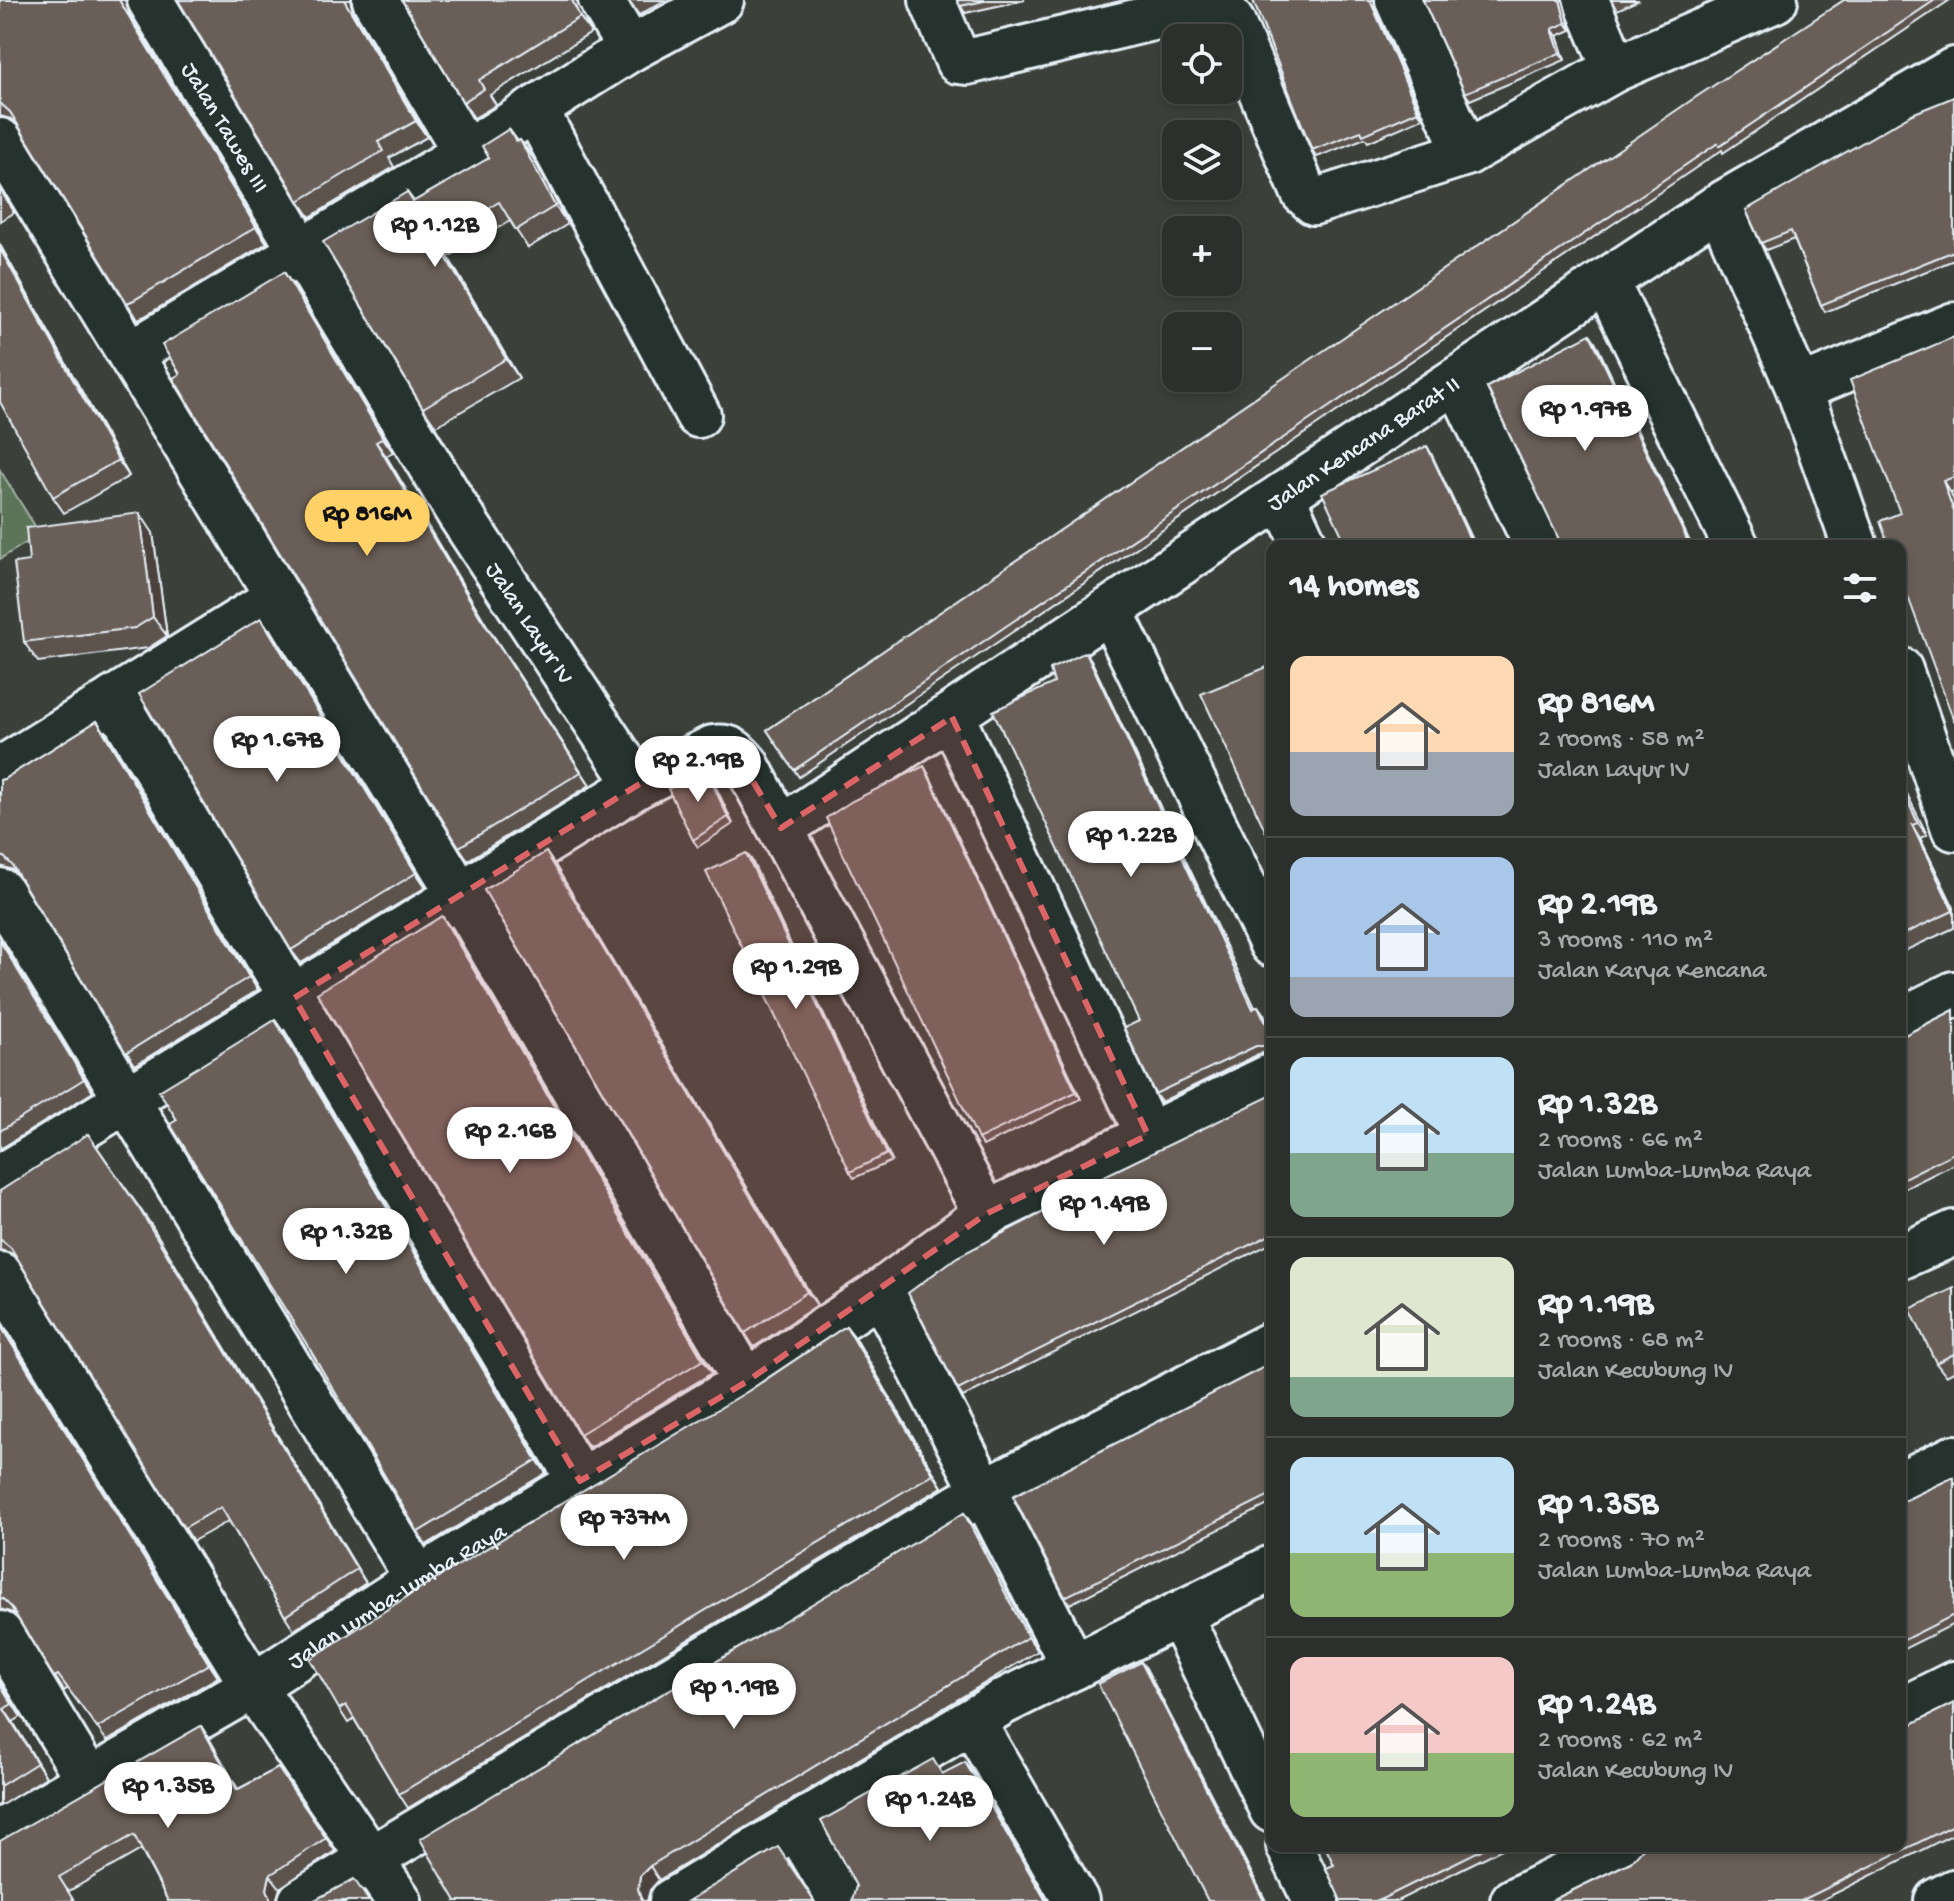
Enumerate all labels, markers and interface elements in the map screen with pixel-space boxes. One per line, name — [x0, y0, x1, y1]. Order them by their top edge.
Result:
map controls — [1162, 24, 1242, 392]
button: locate — [1162, 24, 1242, 104]
street label: Jalan Tawes III — [173, 58, 274, 199]
button: layers — [1162, 120, 1242, 200]
pin: Rp 1.12B — [352, 201, 518, 269]
text: Rp 1.12B — [391, 211, 479, 242]
button: + — [1162, 216, 1242, 296]
button: − — [1162, 312, 1242, 392]
street label: Jalan Kencana Barat II — [1263, 371, 1466, 519]
pin: Rp 1.97B — [1502, 385, 1668, 453]
text: Rp 1.97B — [1539, 395, 1631, 426]
pin: Rp 816M — [293, 490, 441, 558]
text: Rp 816M — [323, 500, 411, 531]
street label: Jalan Layur IV — [477, 558, 579, 691]
icon: filters — [1838, 566, 1882, 610]
text: 14 homes — [1290, 568, 1418, 608]
text: Rp 816M — [1538, 685, 1654, 725]
icon: home — [1354, 688, 1450, 784]
pin: Rp 1.67B — [194, 716, 360, 784]
text: 2 rooms · 58 m² — [1538, 725, 1704, 756]
text: Rp 1.67B — [231, 726, 323, 757]
pin: Rp 2.19B — [615, 736, 781, 804]
text: Rp 2.19B — [653, 746, 743, 777]
text: Jalan Layur IV — [1538, 756, 1690, 787]
pin: Rp 1.22B — [1048, 811, 1214, 879]
text: Rp 1.22B — [1086, 821, 1176, 852]
text: Rp 2.19B — [1538, 886, 1656, 926]
icon: home — [1354, 889, 1450, 985]
text: 3 rooms · 110 m² — [1538, 926, 1713, 957]
pin: Rp 1.29B — [713, 943, 879, 1011]
text: Rp 1.29B — [751, 953, 841, 984]
text: Jalan Karya Kencana — [1538, 957, 1766, 988]
text: Rp 1.32B — [1538, 1086, 1657, 1126]
icon: home — [1354, 1089, 1450, 1185]
pin: Rp 2.16B — [427, 1107, 593, 1175]
text: Rp 2.16B — [465, 1117, 555, 1148]
text: 2 rooms · 66 m² — [1538, 1126, 1703, 1157]
text: Jalan Lumba-Lumba Raya — [1538, 1157, 1811, 1188]
pin: Rp 1.49B — [1021, 1179, 1187, 1247]
text: Rp 1.49B — [1059, 1189, 1149, 1220]
pin: Rp 1.32B — [263, 1208, 429, 1276]
text: Rp 1.32B — [301, 1218, 391, 1249]
text: Rp 1.19B — [1538, 1286, 1653, 1326]
icon: home — [1354, 1289, 1450, 1385]
text: 2 rooms · 68 m² — [1538, 1326, 1704, 1357]
text: Jalan Kecubung IV — [1538, 1357, 1734, 1388]
text: Rp 1.35B — [1538, 1486, 1658, 1526]
icon: home — [1354, 1489, 1450, 1585]
pin: Rp 737M — [550, 1494, 698, 1562]
text: Rp 737M — [578, 1504, 670, 1535]
street label: Jalan Lumba-Lumba Raya — [284, 1518, 513, 1677]
text: 2 rooms · 70 m² — [1538, 1526, 1705, 1557]
text: Jalan Lumba-Lumba Raya — [1538, 1557, 1811, 1588]
pin: Rp 1.19B — [651, 1663, 817, 1731]
text: Rp 1.19B — [690, 1673, 778, 1704]
text: Rp 1.24B — [1538, 1686, 1655, 1726]
icon: home — [1354, 1689, 1450, 1785]
text: 2 rooms · 62 m² — [1538, 1726, 1702, 1757]
text: Jalan Kecubung IV — [1538, 1757, 1734, 1788]
pin: Rp 1.35B — [85, 1762, 251, 1830]
text: Rp 1.35B — [122, 1772, 214, 1803]
pin: Rp 1.24B — [847, 1775, 1013, 1843]
text: Rp 1.24B — [885, 1785, 975, 1816]

